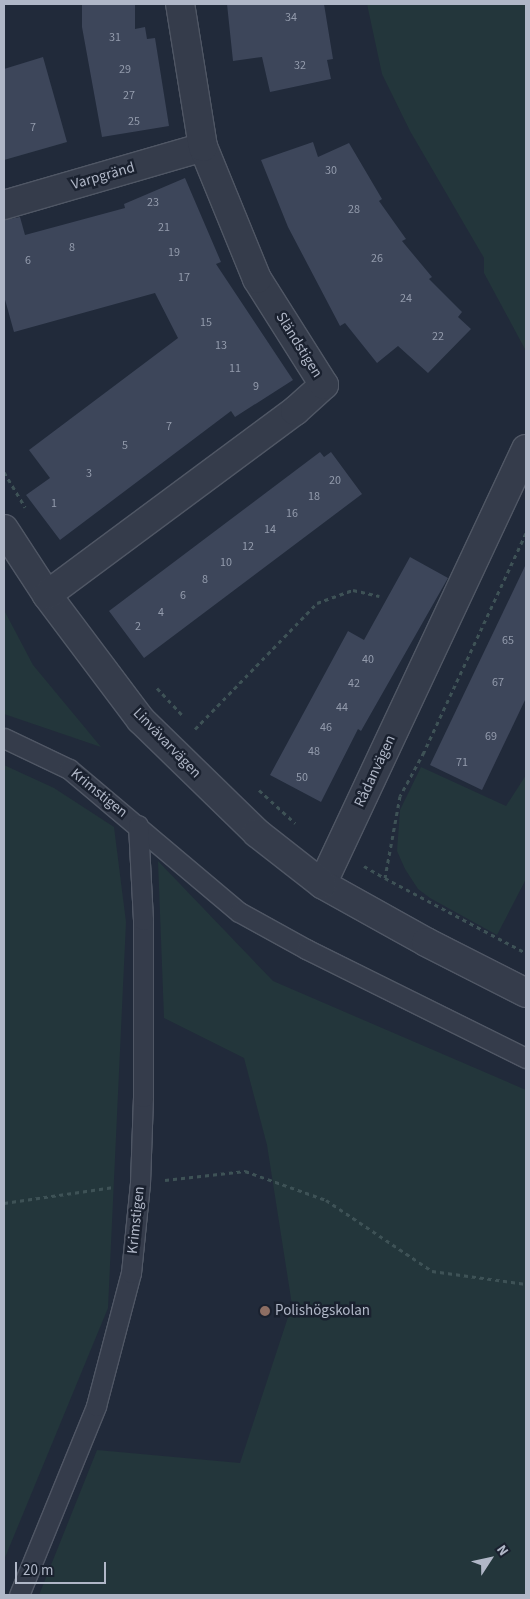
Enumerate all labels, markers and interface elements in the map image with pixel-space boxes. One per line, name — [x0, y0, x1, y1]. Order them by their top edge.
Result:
house number: 34 — [285, 11, 297, 25]
house number: 31 — [109, 31, 121, 45]
house number: 32 — [294, 59, 306, 73]
house number: 29 — [119, 63, 131, 77]
house number: 27 — [123, 89, 135, 103]
house number: 25 — [128, 115, 140, 129]
house number: 7 — [30, 121, 36, 135]
street label: Varpgränd — [69, 158, 137, 194]
house number: 30 — [325, 164, 337, 178]
house number: 23 — [147, 196, 159, 210]
house number: 28 — [348, 203, 360, 217]
house number: 21 — [158, 221, 170, 235]
house number: 8 — [69, 241, 75, 255]
house number: 19 — [168, 246, 180, 260]
house number: 26 — [371, 252, 383, 266]
house number: 6 — [25, 254, 31, 268]
house number: 17 — [178, 271, 190, 285]
house number: 24 — [400, 292, 412, 306]
street label: Sländstigen — [272, 309, 326, 381]
house number: 15 — [200, 316, 212, 330]
house number: 22 — [432, 330, 444, 344]
house number: 13 — [215, 339, 227, 353]
house number: 11 — [229, 362, 241, 376]
house number: 9 — [253, 380, 259, 394]
house number: 7 — [166, 420, 172, 434]
house number: 5 — [122, 439, 128, 453]
house number: 3 — [86, 467, 92, 481]
house number: 20 — [329, 474, 341, 488]
house number: 18 — [308, 490, 320, 504]
house number: 1 — [51, 497, 57, 511]
house number: 16 — [286, 507, 298, 521]
house number: 14 — [264, 523, 276, 537]
house number: 12 — [242, 540, 254, 554]
house number: 10 — [220, 556, 232, 570]
house number: 8 — [202, 573, 208, 587]
house number: 6 — [180, 589, 186, 603]
house number: 4 — [158, 606, 164, 620]
house number: 2 — [135, 620, 141, 634]
house number: 65 — [502, 634, 514, 648]
house number: 40 — [362, 653, 374, 667]
house number: 67 — [492, 676, 504, 690]
house number: 42 — [348, 677, 360, 691]
house number: 44 — [336, 701, 348, 715]
street label: Linvävarvägen — [129, 704, 205, 782]
house number: 46 — [320, 721, 332, 735]
house number: 69 — [485, 730, 497, 744]
street label: Rådanvägen — [350, 732, 400, 810]
house number: 48 — [308, 745, 320, 759]
house number: 71 — [456, 756, 468, 770]
street label: Krimstigen — [67, 765, 131, 821]
house number: 50 — [296, 771, 308, 785]
street label: Krimstigen — [124, 1185, 148, 1255]
place label: Polishögskolan — [275, 1302, 370, 1320]
marker: Polishögskolan — [259, 1305, 271, 1317]
north arrow — [465, 1534, 515, 1584]
text: N — [491, 1541, 513, 1560]
scale bar — [18, 1552, 109, 1584]
text: 20 m — [23, 1560, 53, 1581]

